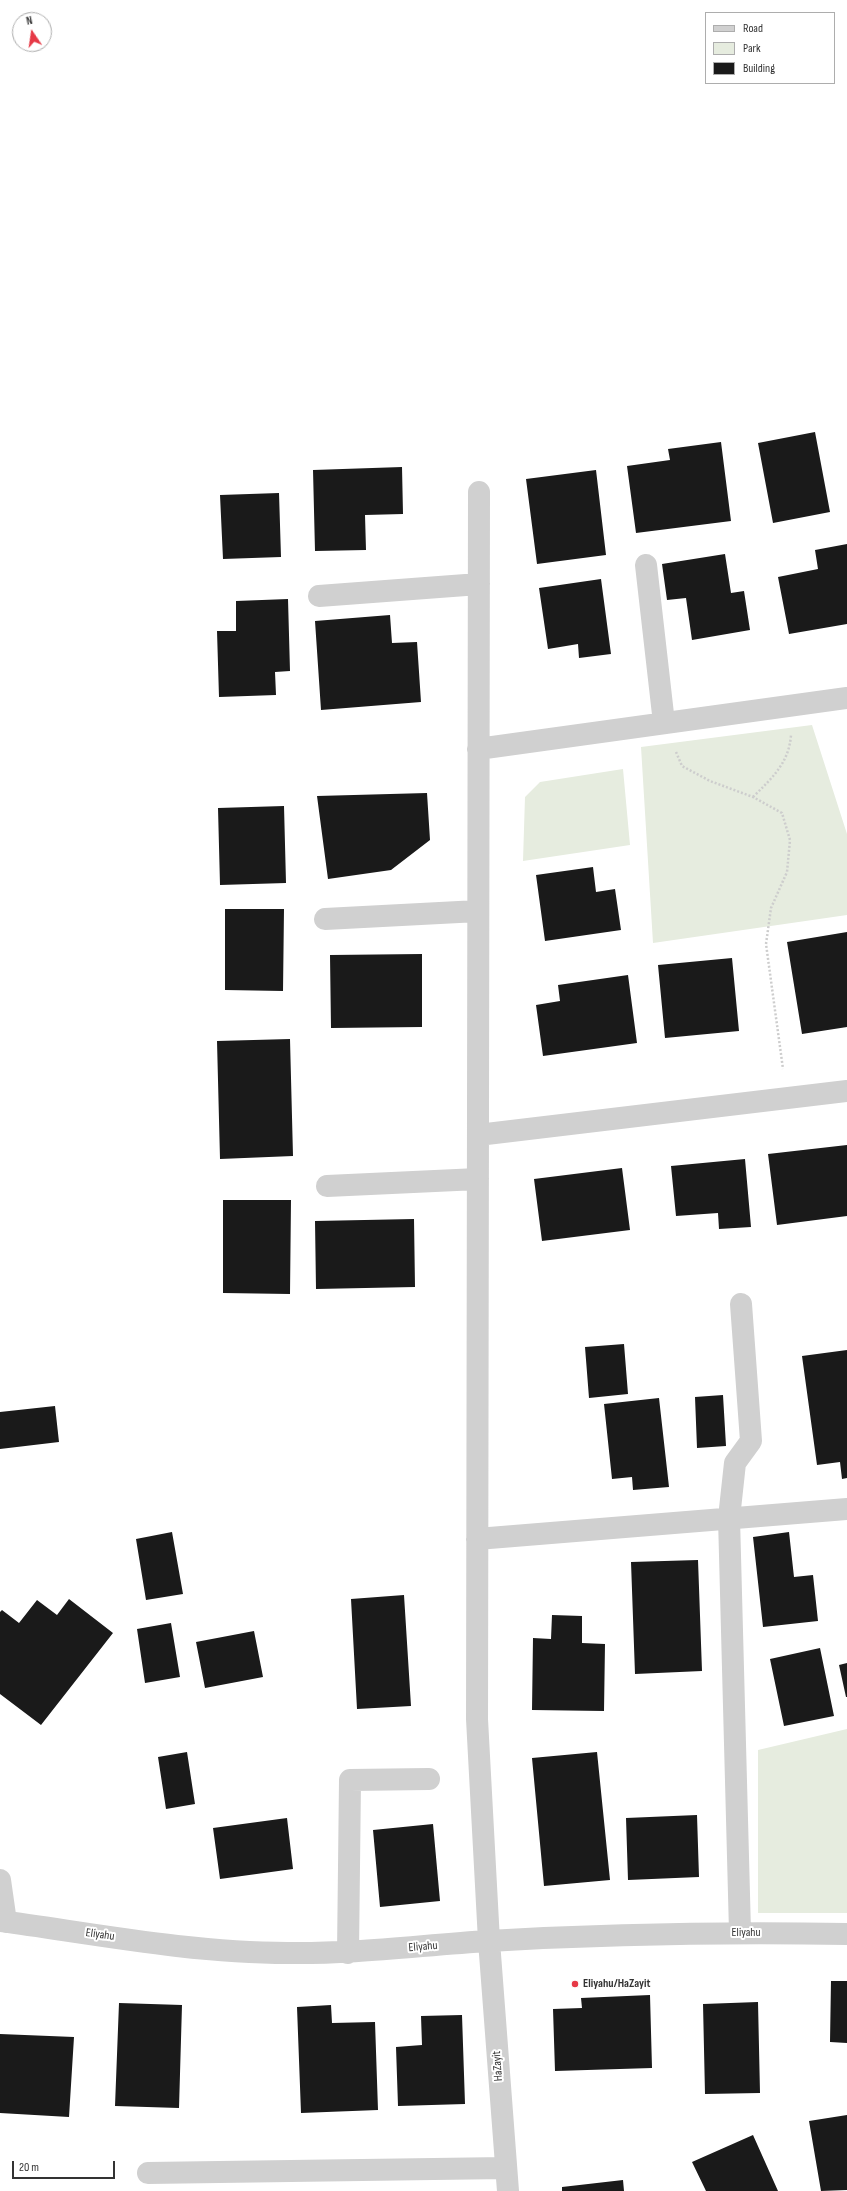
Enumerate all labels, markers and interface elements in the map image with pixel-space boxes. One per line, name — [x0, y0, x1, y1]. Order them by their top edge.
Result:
north arrow — [12, 12, 52, 52]
legend — [705, 12, 835, 84]
text: N — [25, 14, 34, 28]
text: Road — [743, 21, 763, 36]
text: Park — [743, 41, 761, 56]
text: Building — [743, 61, 775, 76]
street label: Eliyahu — [85, 1926, 115, 1944]
street label: Eliyahu — [732, 1926, 760, 1940]
street label: Eliyahu — [408, 1939, 438, 1955]
place label: Eliyahu/HaZayit — [583, 1977, 650, 1991]
marker: Eliyahu/HaZayit — [570, 1979, 580, 1989]
street label: HaZayit — [490, 2050, 506, 2082]
scale bar — [14, 2153, 117, 2179]
text: 20 m — [19, 2160, 39, 2175]

